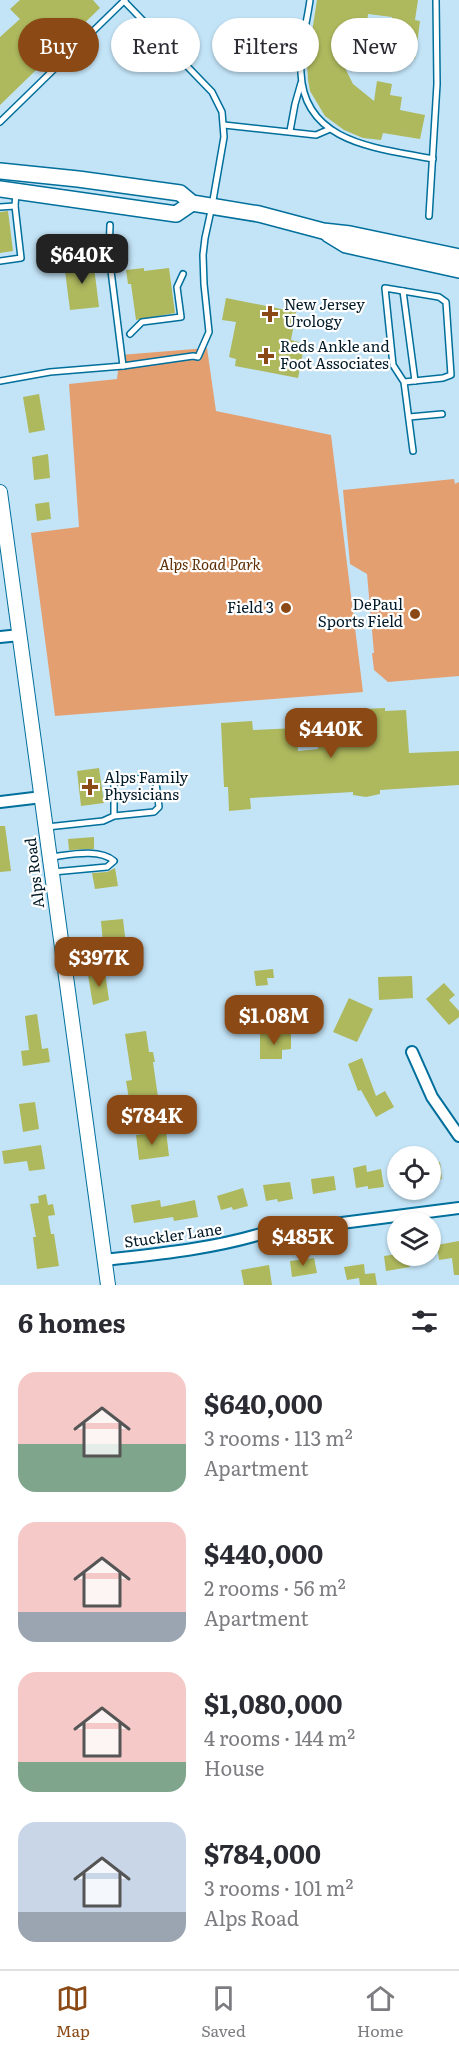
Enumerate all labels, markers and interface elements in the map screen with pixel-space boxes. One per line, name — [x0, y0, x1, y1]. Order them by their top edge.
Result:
chip: Buy — [18, 18, 99, 72]
chip: Rent — [111, 18, 200, 72]
chip: Filters — [212, 18, 319, 72]
chip: New — [331, 18, 418, 72]
pin: $640K — [40, 234, 124, 285]
text: $640K — [50, 238, 114, 268]
place label: New Jersey Urology — [284, 292, 365, 332]
marker: New Jersey Urology — [261, 305, 279, 323]
place label: Reds Ankle and Foot Associates — [280, 334, 390, 374]
marker: Reds Ankle and Foot Associates — [257, 347, 275, 365]
park label: Alps Road Park — [159, 552, 262, 575]
place label: DePaul Sports Field — [318, 592, 403, 632]
place label: Field 3 — [227, 595, 274, 618]
marker: Field 3 — [279, 601, 293, 615]
marker: DePaul Sports Field — [408, 607, 422, 621]
pin: $440K — [289, 708, 373, 759]
text: $440K — [299, 712, 363, 742]
place label: Alps Family Physicians — [104, 765, 188, 805]
marker: Alps Family Physicians — [81, 778, 99, 796]
street label: Alps Road — [18, 836, 49, 910]
pin: $397K — [57, 937, 141, 988]
text: $397K — [69, 941, 129, 971]
pin: $1.08M — [225, 995, 323, 1046]
text: $1.08M — [239, 999, 309, 1029]
pin: $784K — [110, 1095, 194, 1146]
text: $784K — [121, 1099, 183, 1129]
map controls — [387, 1146, 441, 1266]
button: locate — [387, 1146, 441, 1200]
button: layers — [387, 1212, 441, 1266]
street label: Stuckler Lane — [122, 1216, 223, 1253]
pin: $485K — [261, 1216, 345, 1267]
text: $485K — [272, 1220, 334, 1250]
text: 6 homes — [18, 1302, 125, 1341]
icon: filters — [408, 1305, 441, 1338]
text: $640,000 — [204, 1383, 323, 1422]
icon: home — [66, 1396, 138, 1468]
text: 3 rooms · 113 m² — [204, 1422, 353, 1452]
text: Apartment — [204, 1452, 309, 1482]
text: $440,000 — [204, 1533, 323, 1572]
icon: home — [66, 1546, 138, 1618]
text: 2 rooms · 56 m² — [204, 1572, 346, 1602]
text: Apartment — [204, 1602, 309, 1632]
text: $1,080,000 — [204, 1683, 343, 1722]
icon: home — [66, 1696, 138, 1768]
text: 4 rooms · 144 m² — [204, 1722, 355, 1752]
text: House — [204, 1752, 264, 1782]
text: $784,000 — [204, 1833, 321, 1872]
icon: home — [66, 1846, 138, 1918]
text: 3 rooms · 101 m² — [204, 1872, 353, 1902]
text: Alps Road — [204, 1902, 299, 1932]
tab: Map — [56, 1982, 90, 2042]
tab: Saved — [201, 1982, 246, 2042]
tab: Home — [357, 1982, 403, 2042]

